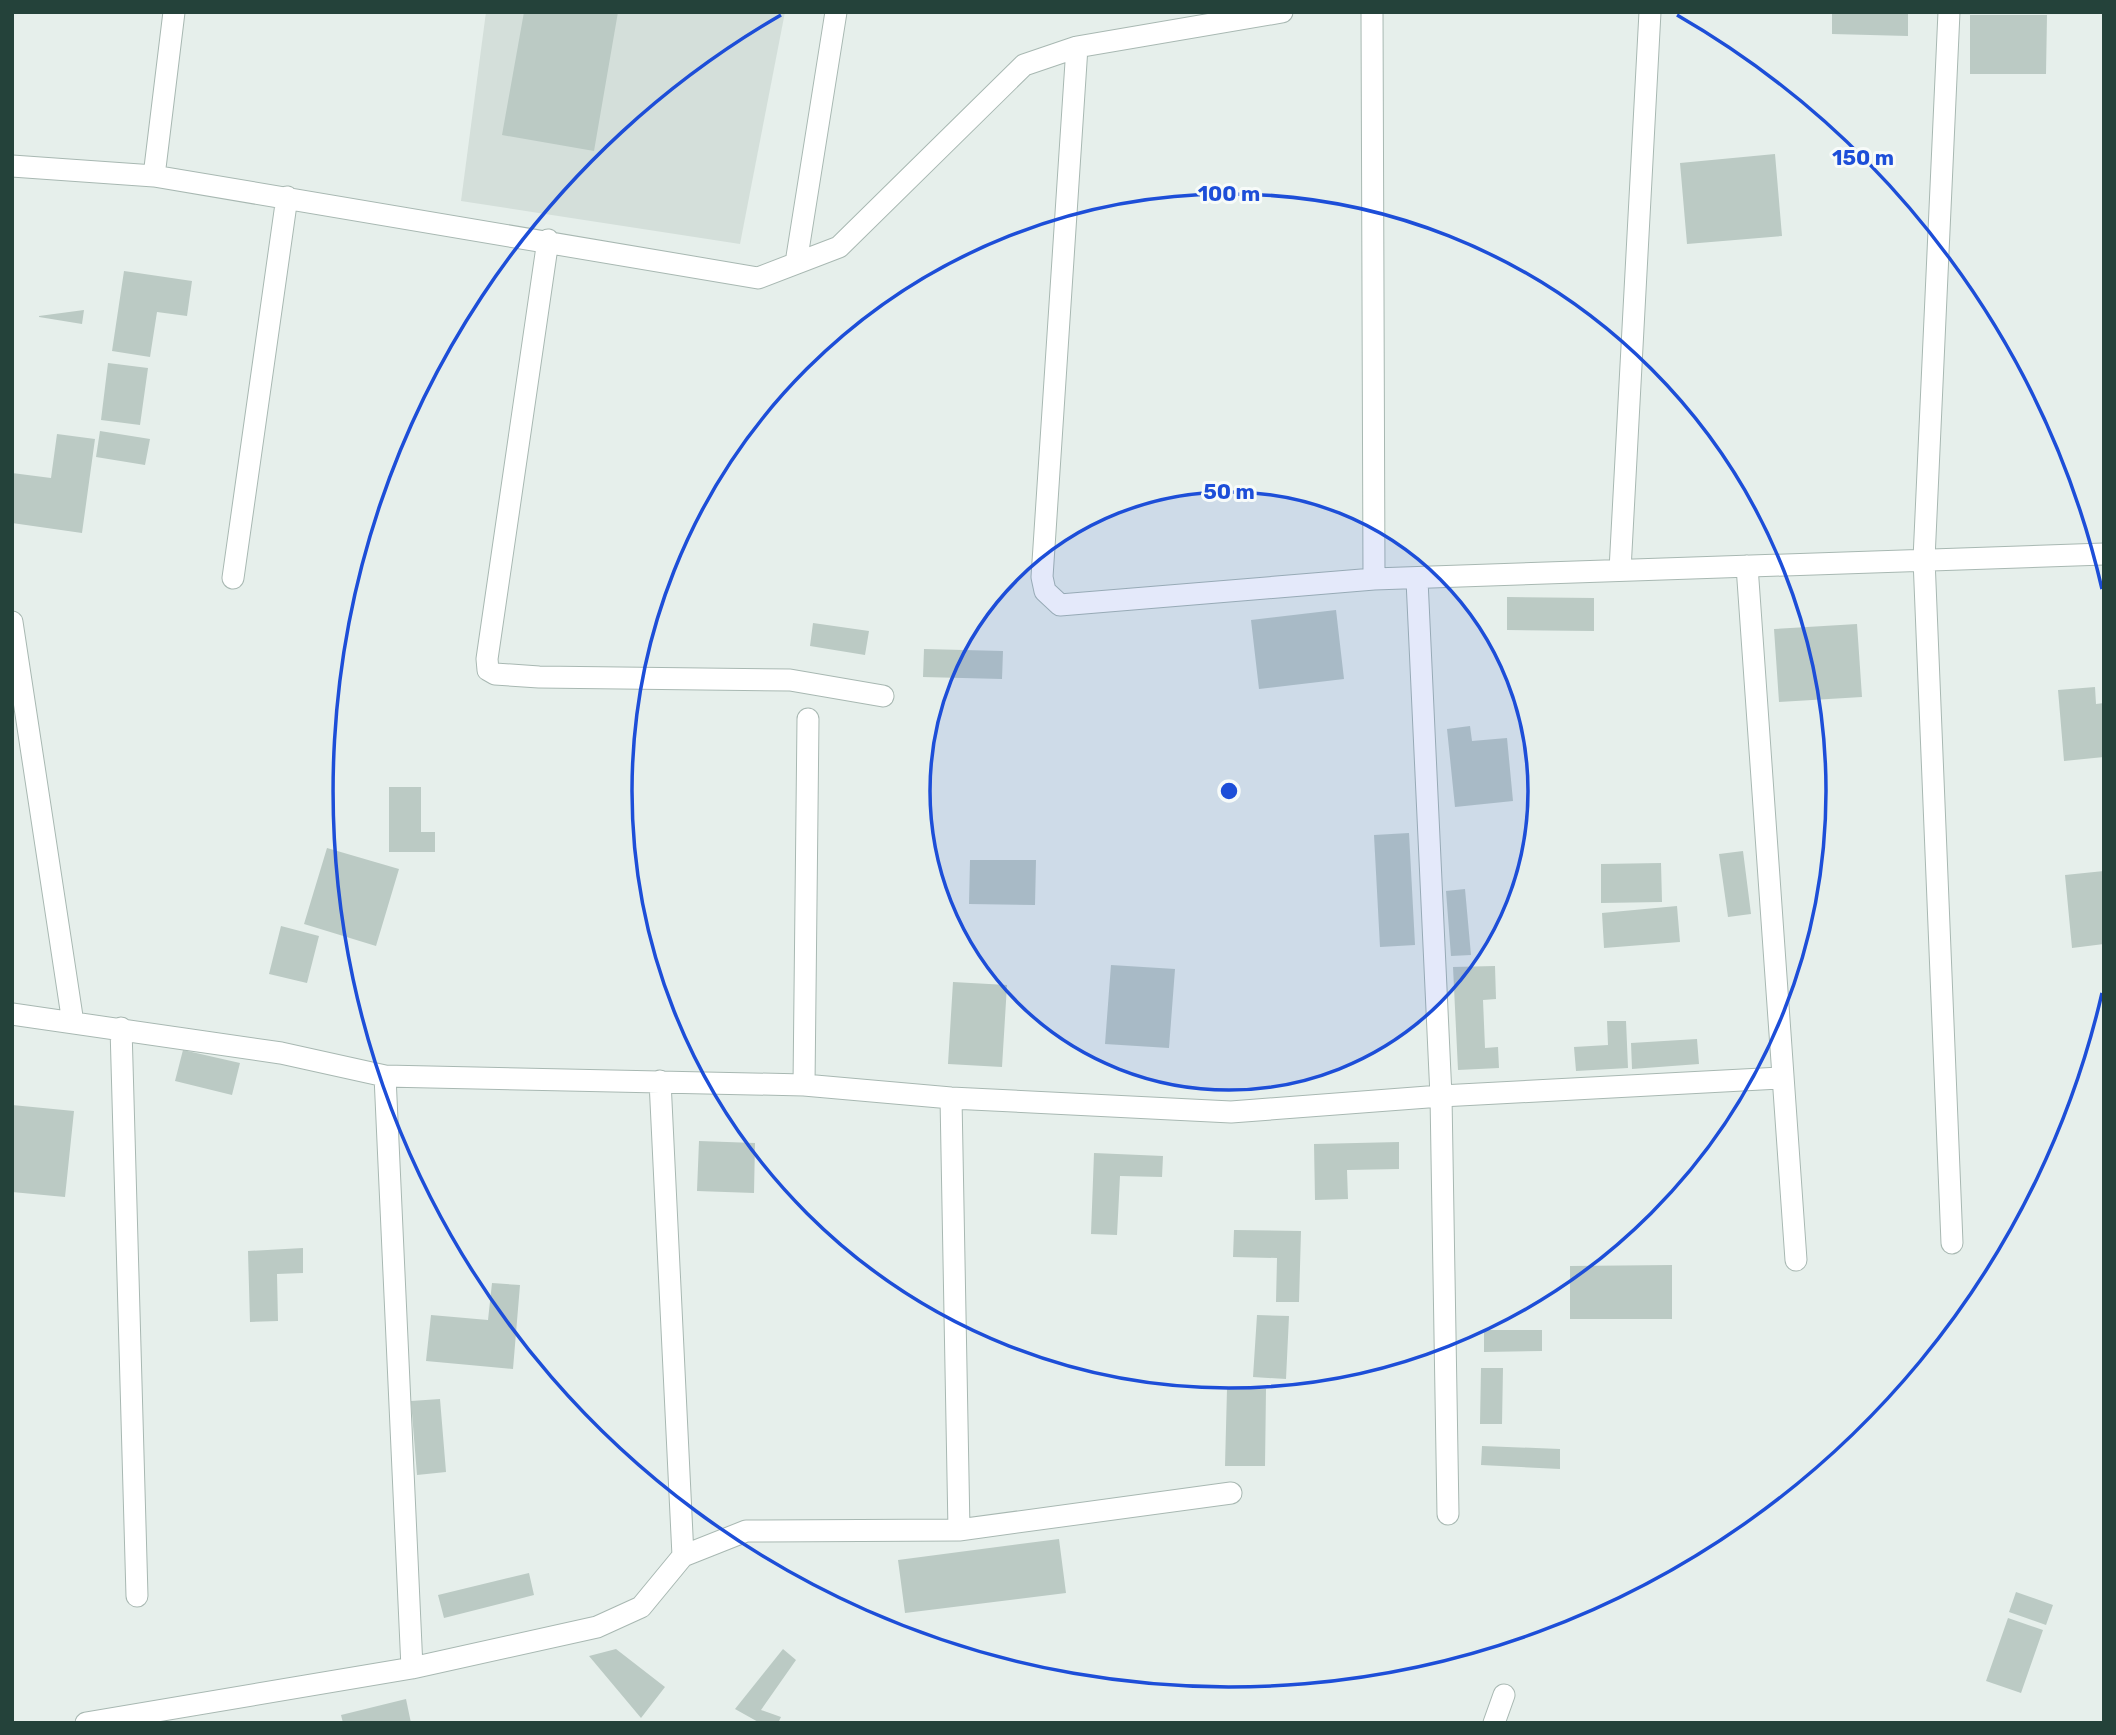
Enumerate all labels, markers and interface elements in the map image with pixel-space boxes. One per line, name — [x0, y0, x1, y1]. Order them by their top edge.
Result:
text: 150 m — [1832, 145, 1894, 170]
text: 100 m — [1198, 181, 1260, 206]
text: 50 m — [1203, 479, 1255, 504]
centre of rings — [1217, 779, 1241, 803]

